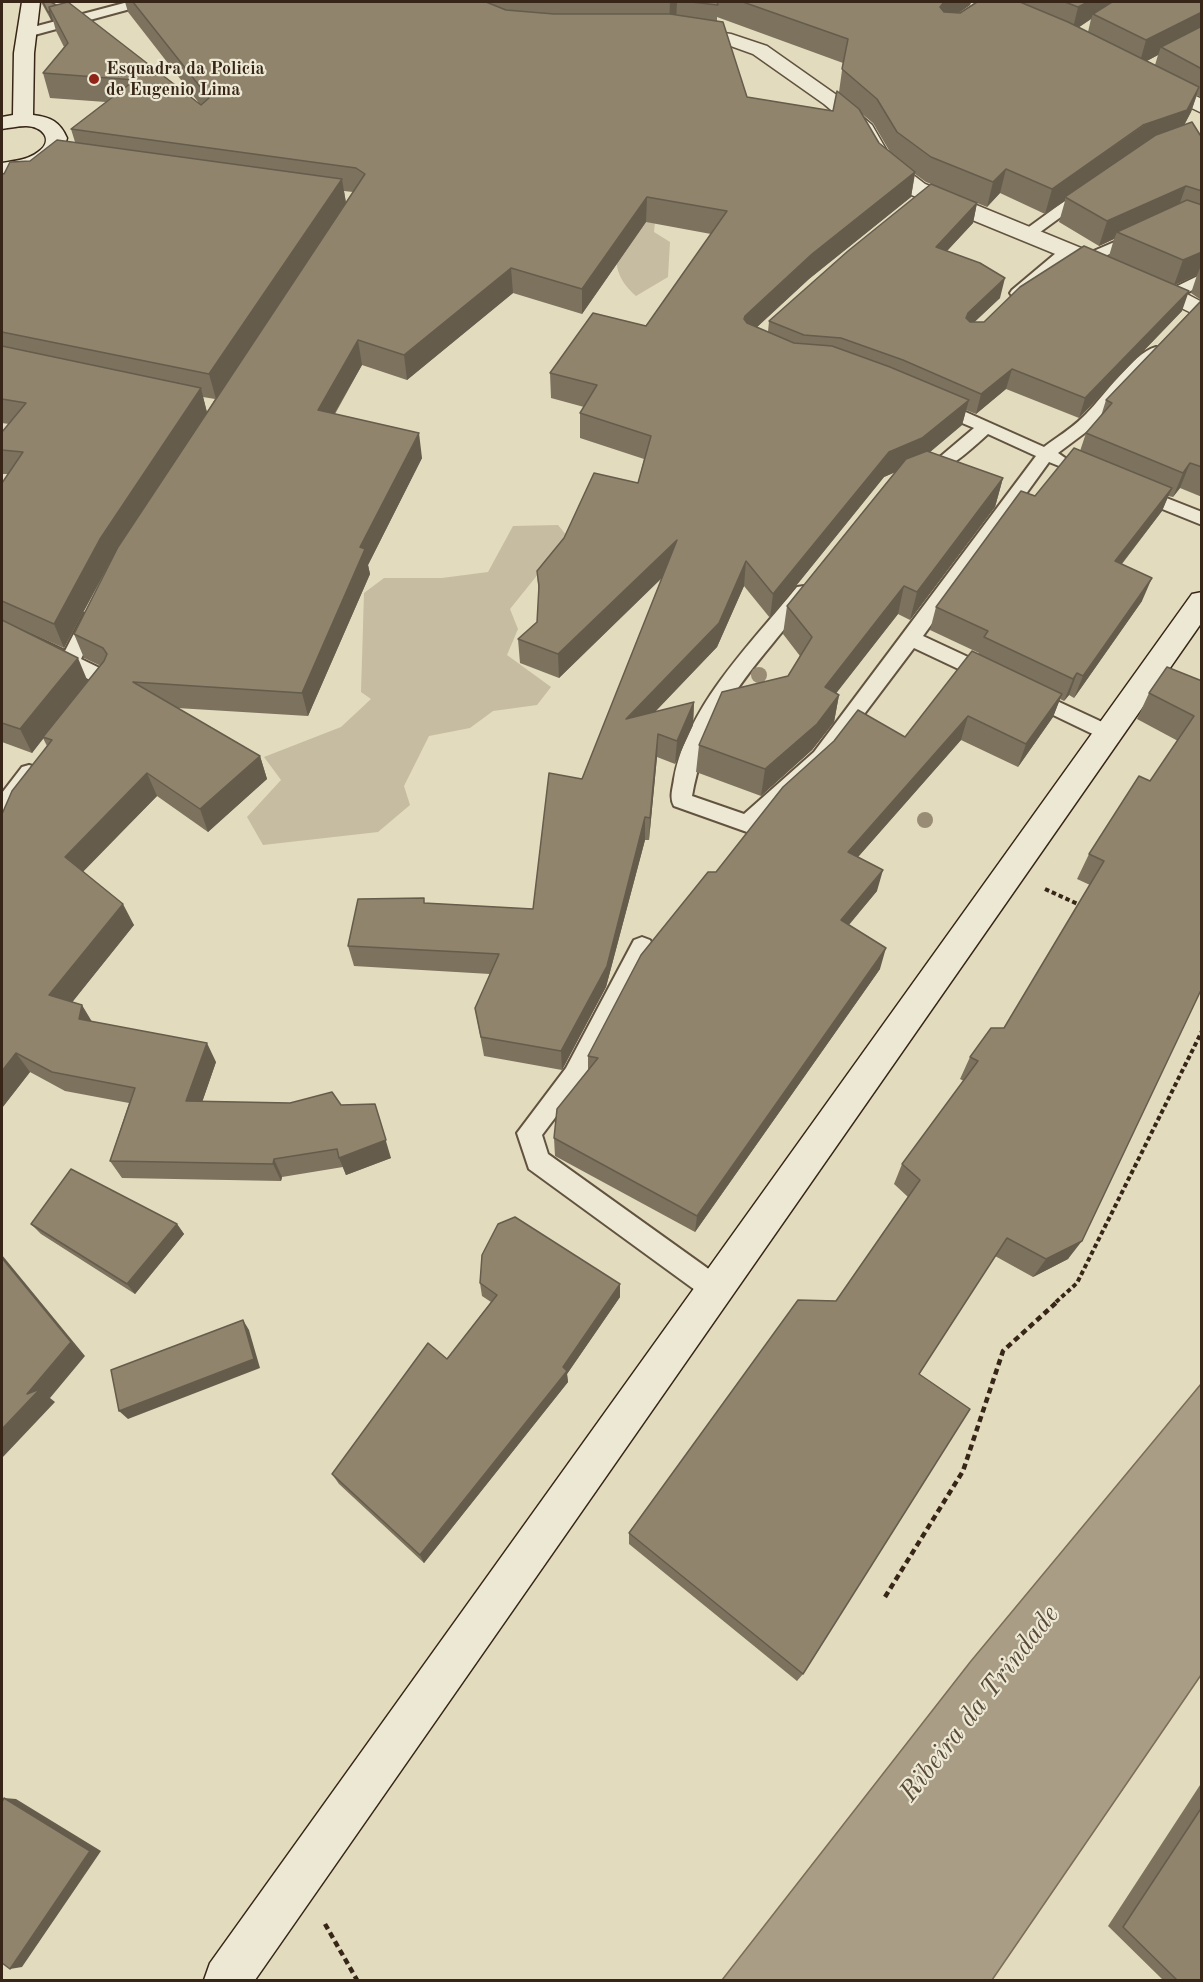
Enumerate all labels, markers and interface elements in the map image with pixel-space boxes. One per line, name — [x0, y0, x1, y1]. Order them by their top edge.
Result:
place label: Esquadra da Policia de Eugenio Lima — [106, 58, 265, 100]
marker: Esquadra da Policia de Eugenio Lima — [87, 72, 101, 86]
water label: Ribeira da Trindade — [893, 1599, 1067, 1809]

